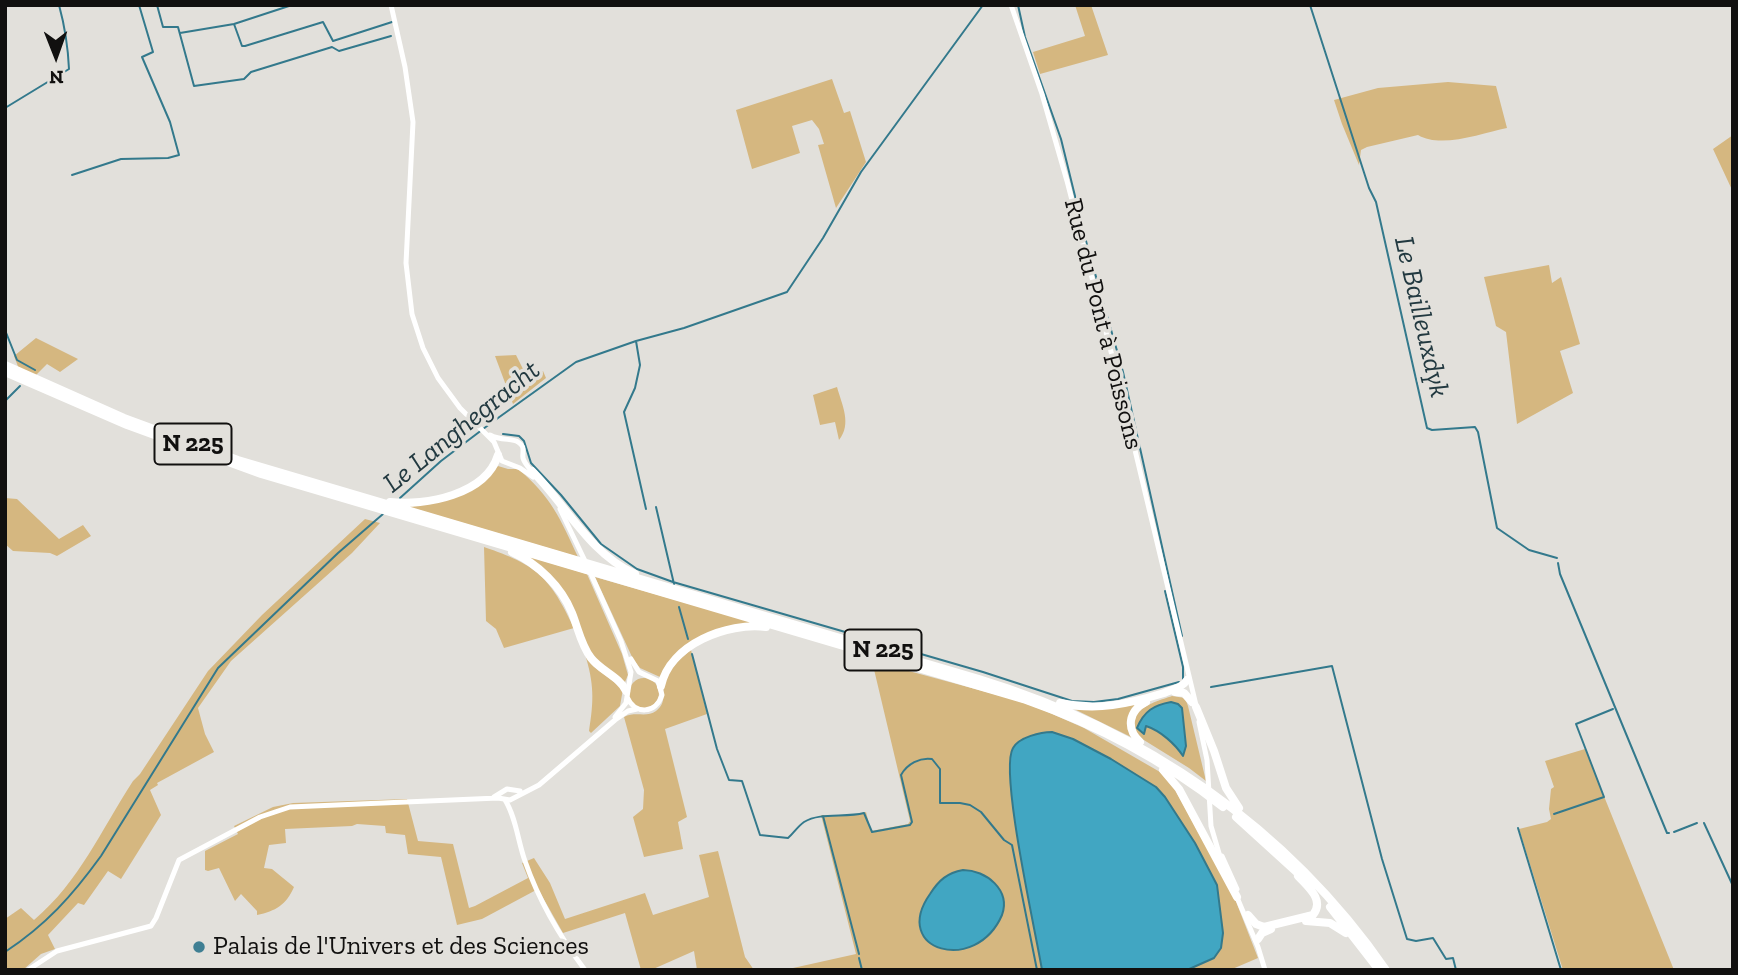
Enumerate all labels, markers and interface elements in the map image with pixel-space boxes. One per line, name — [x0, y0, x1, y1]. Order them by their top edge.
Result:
north arrow — [21, 21, 91, 91]
text: N — [49, 66, 64, 89]
street label: Rue du Pont à Poissons — [1057, 195, 1149, 453]
water label: Le Bailleuxdyk — [1386, 233, 1456, 401]
water label: Le Langhegracht — [377, 354, 547, 500]
road number: N 225 — [154, 424, 232, 464]
road number: N 225 — [844, 630, 922, 670]
place label: Palais de l'Univers et des Sciences — [213, 931, 589, 963]
marker: Palais de l'Univers et des Sciences — [191, 939, 207, 955]

